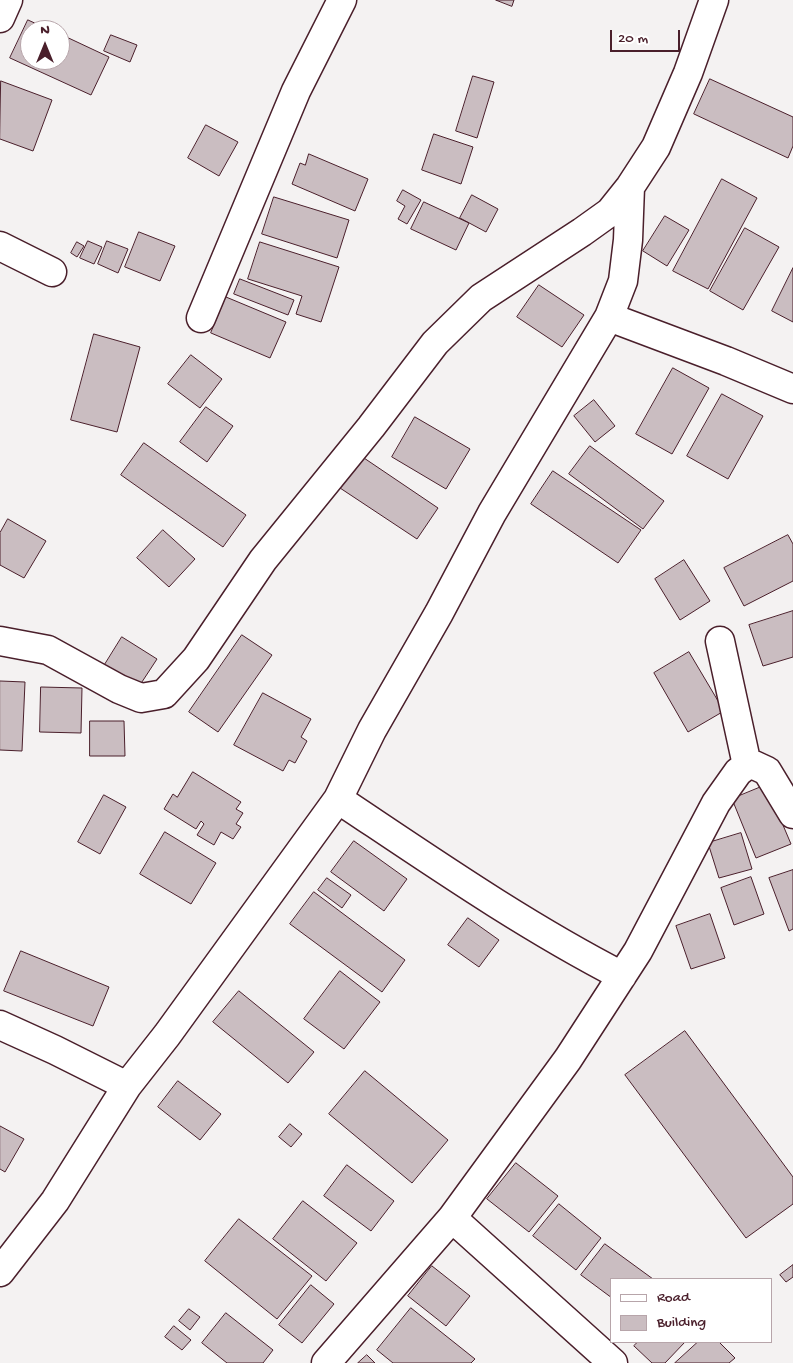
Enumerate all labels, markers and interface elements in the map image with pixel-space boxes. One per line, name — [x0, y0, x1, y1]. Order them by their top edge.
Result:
north arrow — [20, 20, 70, 70]
scale bar — [613, 20, 683, 52]
text: N — [40, 22, 50, 39]
text: 20 m — [618, 30, 648, 48]
legend — [610, 1278, 773, 1343]
text: Road — [657, 1289, 690, 1307]
text: Building — [657, 1314, 706, 1332]

